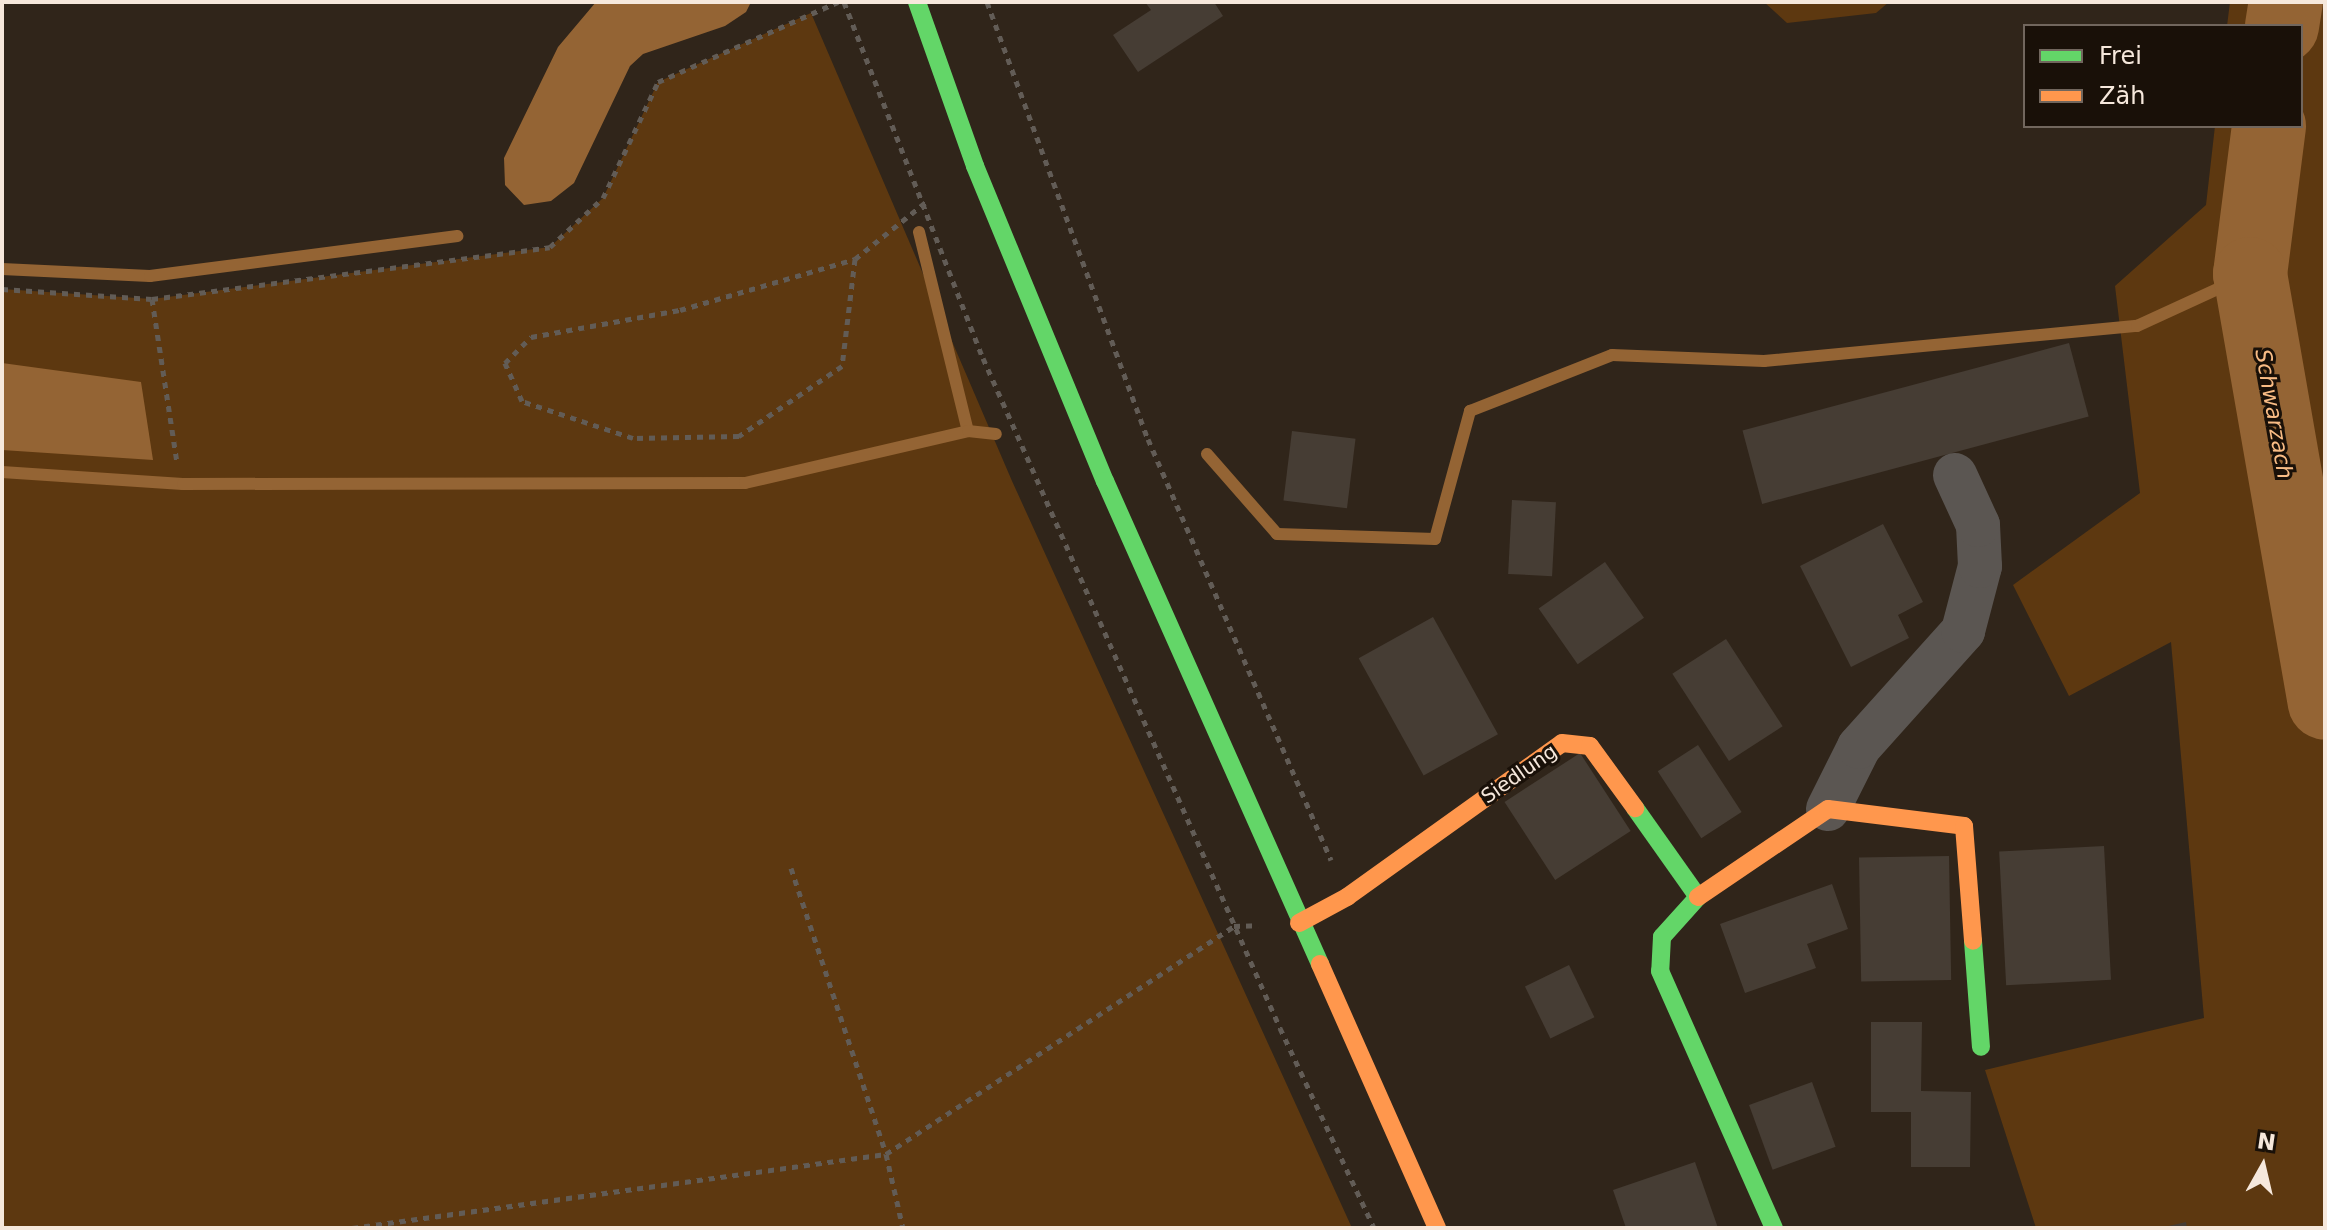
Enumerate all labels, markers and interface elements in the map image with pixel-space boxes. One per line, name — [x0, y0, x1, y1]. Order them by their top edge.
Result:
legend — [2023, 24, 2303, 128]
text: Frei — [2099, 42, 2142, 70]
text: Zäh — [2099, 82, 2145, 110]
water label: Schwarzach — [2250, 347, 2298, 481]
street label: Siedlung — [1477, 739, 1561, 809]
north arrow — [2223, 1126, 2303, 1206]
text: N — [2256, 1128, 2277, 1155]

